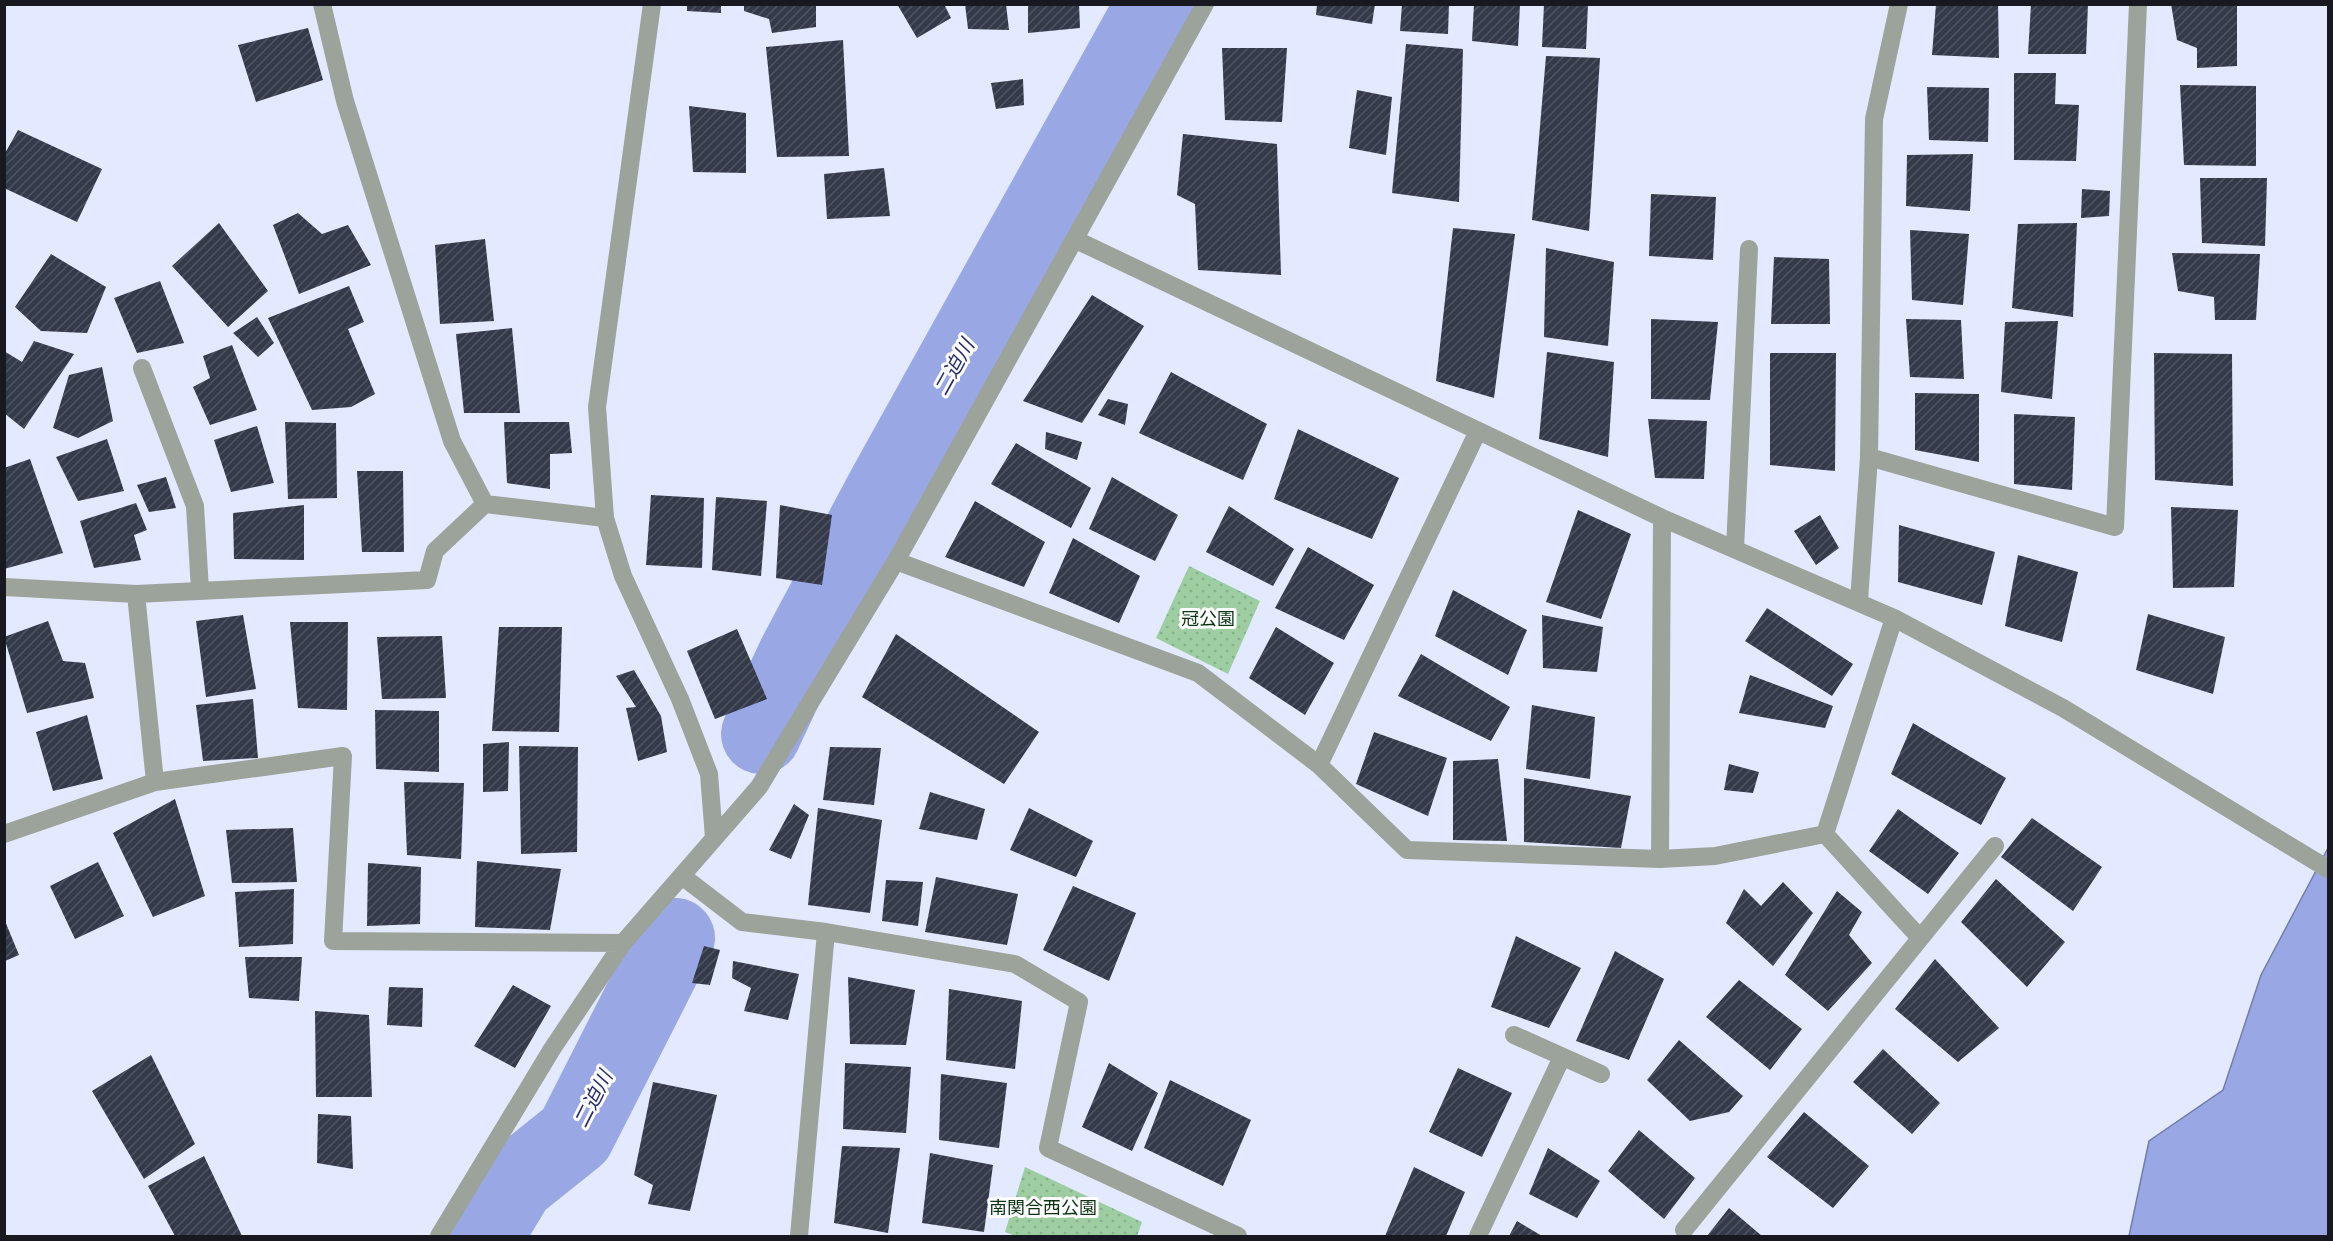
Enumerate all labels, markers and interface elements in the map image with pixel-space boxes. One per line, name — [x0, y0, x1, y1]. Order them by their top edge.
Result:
water label: 二迫川 — [929, 333, 980, 399]
park label: 冠公園 — [1181, 608, 1235, 630]
water label: 二迫川 — [569, 1065, 618, 1131]
park label: 南関合西公園 — [989, 1197, 1097, 1219]

